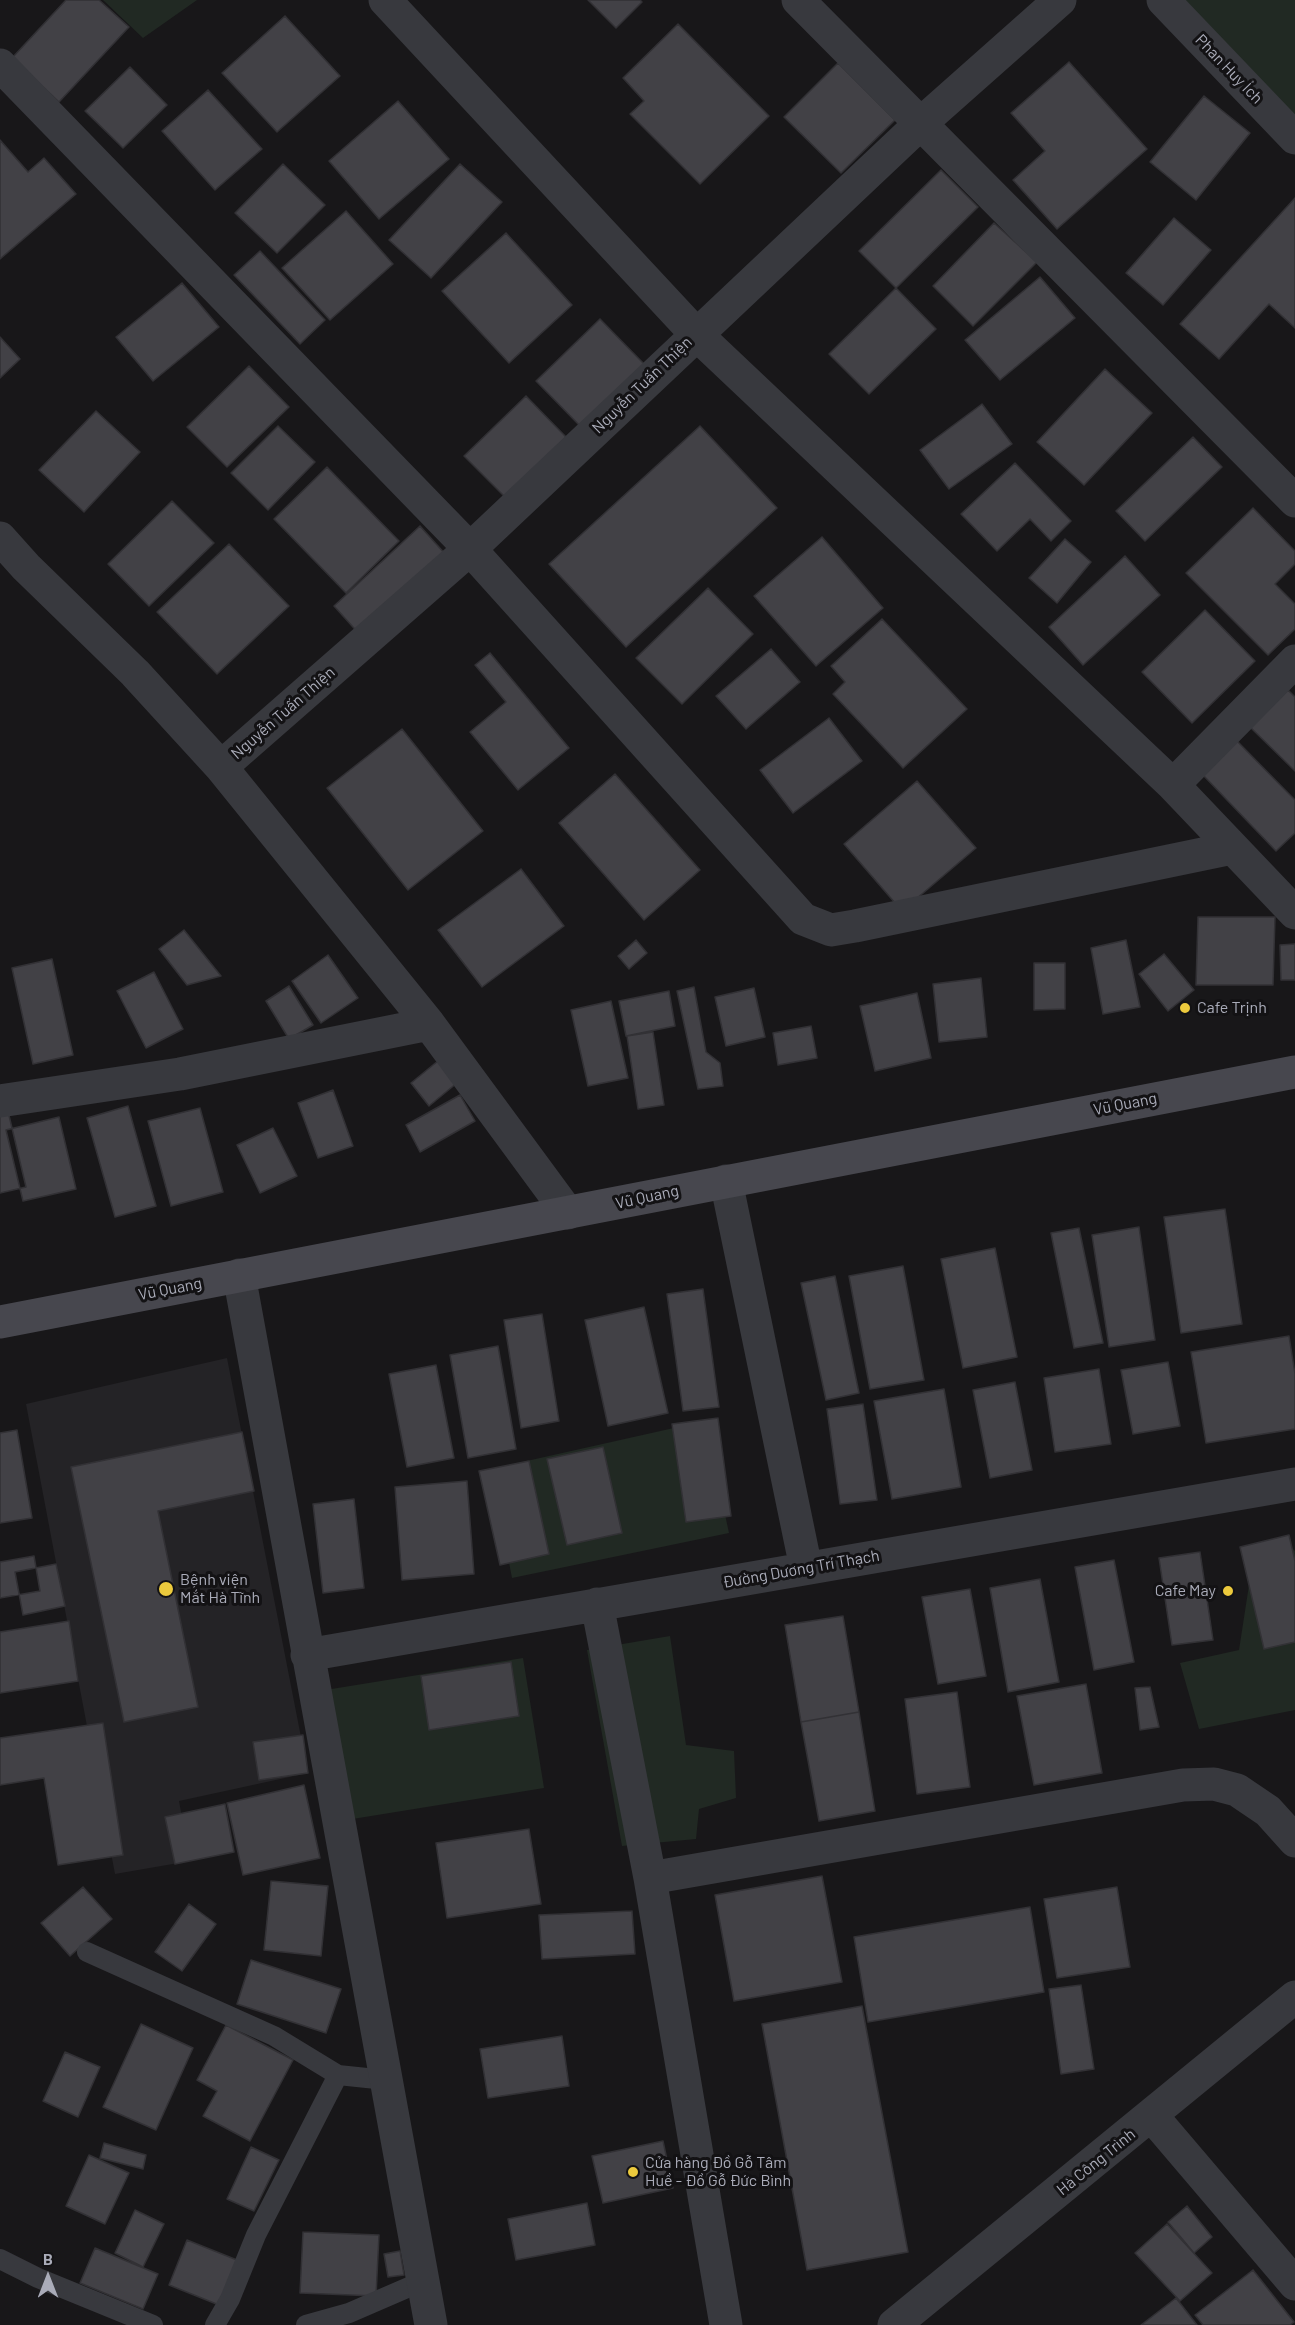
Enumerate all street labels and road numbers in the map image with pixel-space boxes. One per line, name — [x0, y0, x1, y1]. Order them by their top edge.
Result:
street label: Phan Huy Ích — [1191, 30, 1267, 108]
street label: Nguyễn Tuấn Thiện — [588, 332, 696, 438]
street label: Nguyễn Tuấn Thiện — [227, 663, 339, 763]
street label: Vũ Quang — [1092, 1088, 1158, 1120]
street label: Vũ Quang — [614, 1181, 680, 1213]
street label: Vũ Quang — [137, 1273, 203, 1305]
street label: Đường Dương Trí Thạch — [721, 1546, 881, 1592]
street label: Hà Công Trình — [1053, 2125, 1139, 2199]

